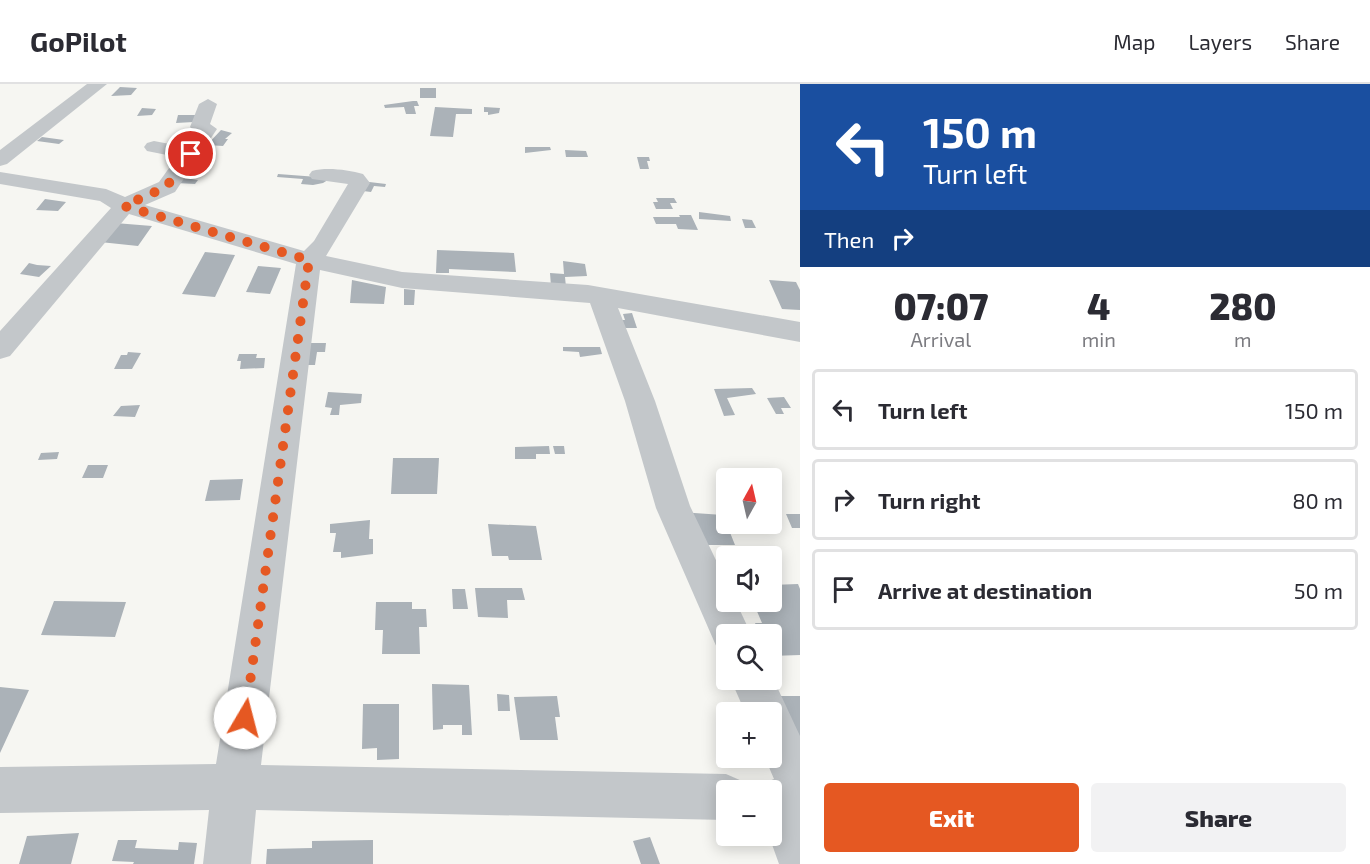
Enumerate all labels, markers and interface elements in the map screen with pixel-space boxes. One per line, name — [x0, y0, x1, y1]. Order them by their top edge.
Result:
text: GoPilot — [30, 24, 127, 58]
text: Map — [1113, 29, 1155, 54]
text: Layers — [1188, 29, 1252, 54]
text: Share — [1285, 29, 1340, 54]
text: 150 m — [923, 106, 1037, 156]
icon: left — [824, 108, 902, 186]
pin — [165, 128, 216, 179]
icon: arrive — [174, 137, 207, 170]
text: Turn left — [923, 157, 1027, 189]
icon: right — [886, 222, 919, 255]
text: Then — [824, 226, 874, 252]
text: 07:07 — [893, 284, 988, 327]
text: 4 — [1087, 284, 1110, 327]
text: 280 — [1209, 284, 1277, 327]
text: Arrival — [910, 327, 971, 351]
text: min — [1082, 327, 1116, 351]
text: m — [1234, 327, 1252, 351]
icon: left — [827, 393, 860, 426]
text: Turn left — [878, 397, 967, 423]
text: 150 m — [1285, 397, 1343, 423]
north arrow — [716, 468, 782, 534]
map controls — [716, 468, 782, 846]
icon: right — [827, 483, 860, 516]
text: Turn right — [878, 487, 980, 513]
text: 80 m — [1292, 487, 1343, 513]
button: sound — [716, 546, 782, 612]
icon: arrive — [827, 573, 860, 606]
text: Arrive at destination — [878, 577, 1092, 603]
text: 50 m — [1294, 577, 1343, 603]
button: search — [716, 624, 782, 690]
position arrow — [213, 686, 277, 750]
button: + — [716, 702, 782, 768]
button: − — [716, 780, 782, 846]
button: Exit — [824, 783, 1079, 852]
button: Share — [1091, 783, 1346, 852]

